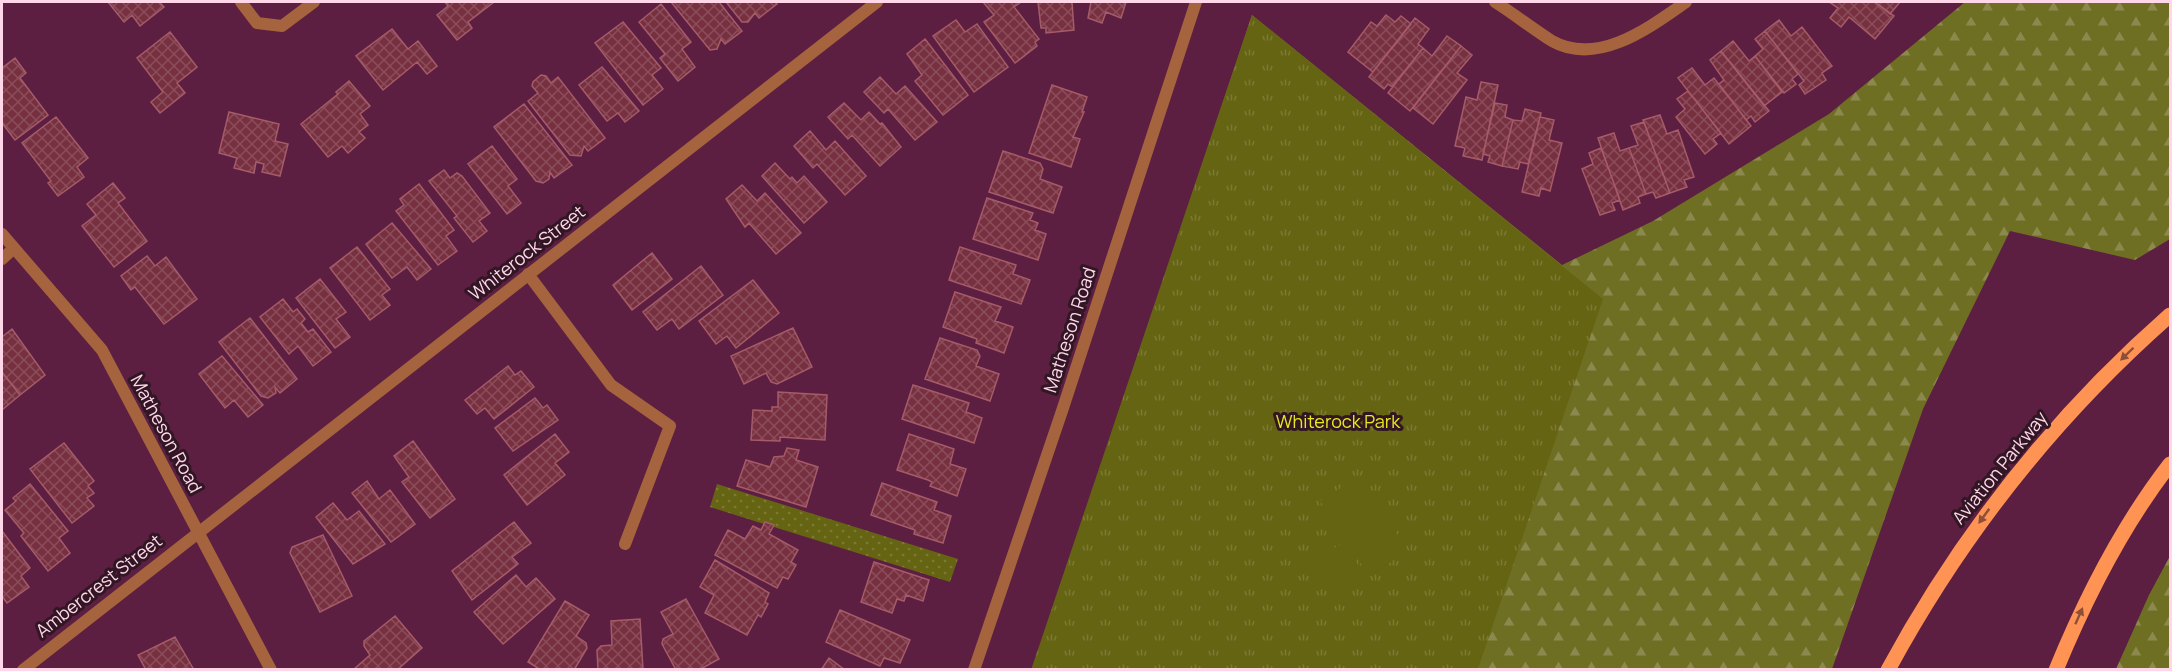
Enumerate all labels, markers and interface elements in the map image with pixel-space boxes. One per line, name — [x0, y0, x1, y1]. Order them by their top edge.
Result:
street label: Whiterock Street — [463, 199, 589, 305]
street label: Matheson Road — [1037, 264, 1101, 396]
one-way arrow — [2121, 347, 2135, 361]
street label: Matheson Road — [126, 370, 208, 497]
street label: Aviation Parkway — [1946, 406, 2052, 529]
park label: Whiterock Park — [1276, 409, 1401, 433]
one-way arrow — [1978, 507, 1990, 523]
street label: Ambercrest Street — [30, 528, 166, 642]
one-way arrow — [2075, 607, 2084, 624]

